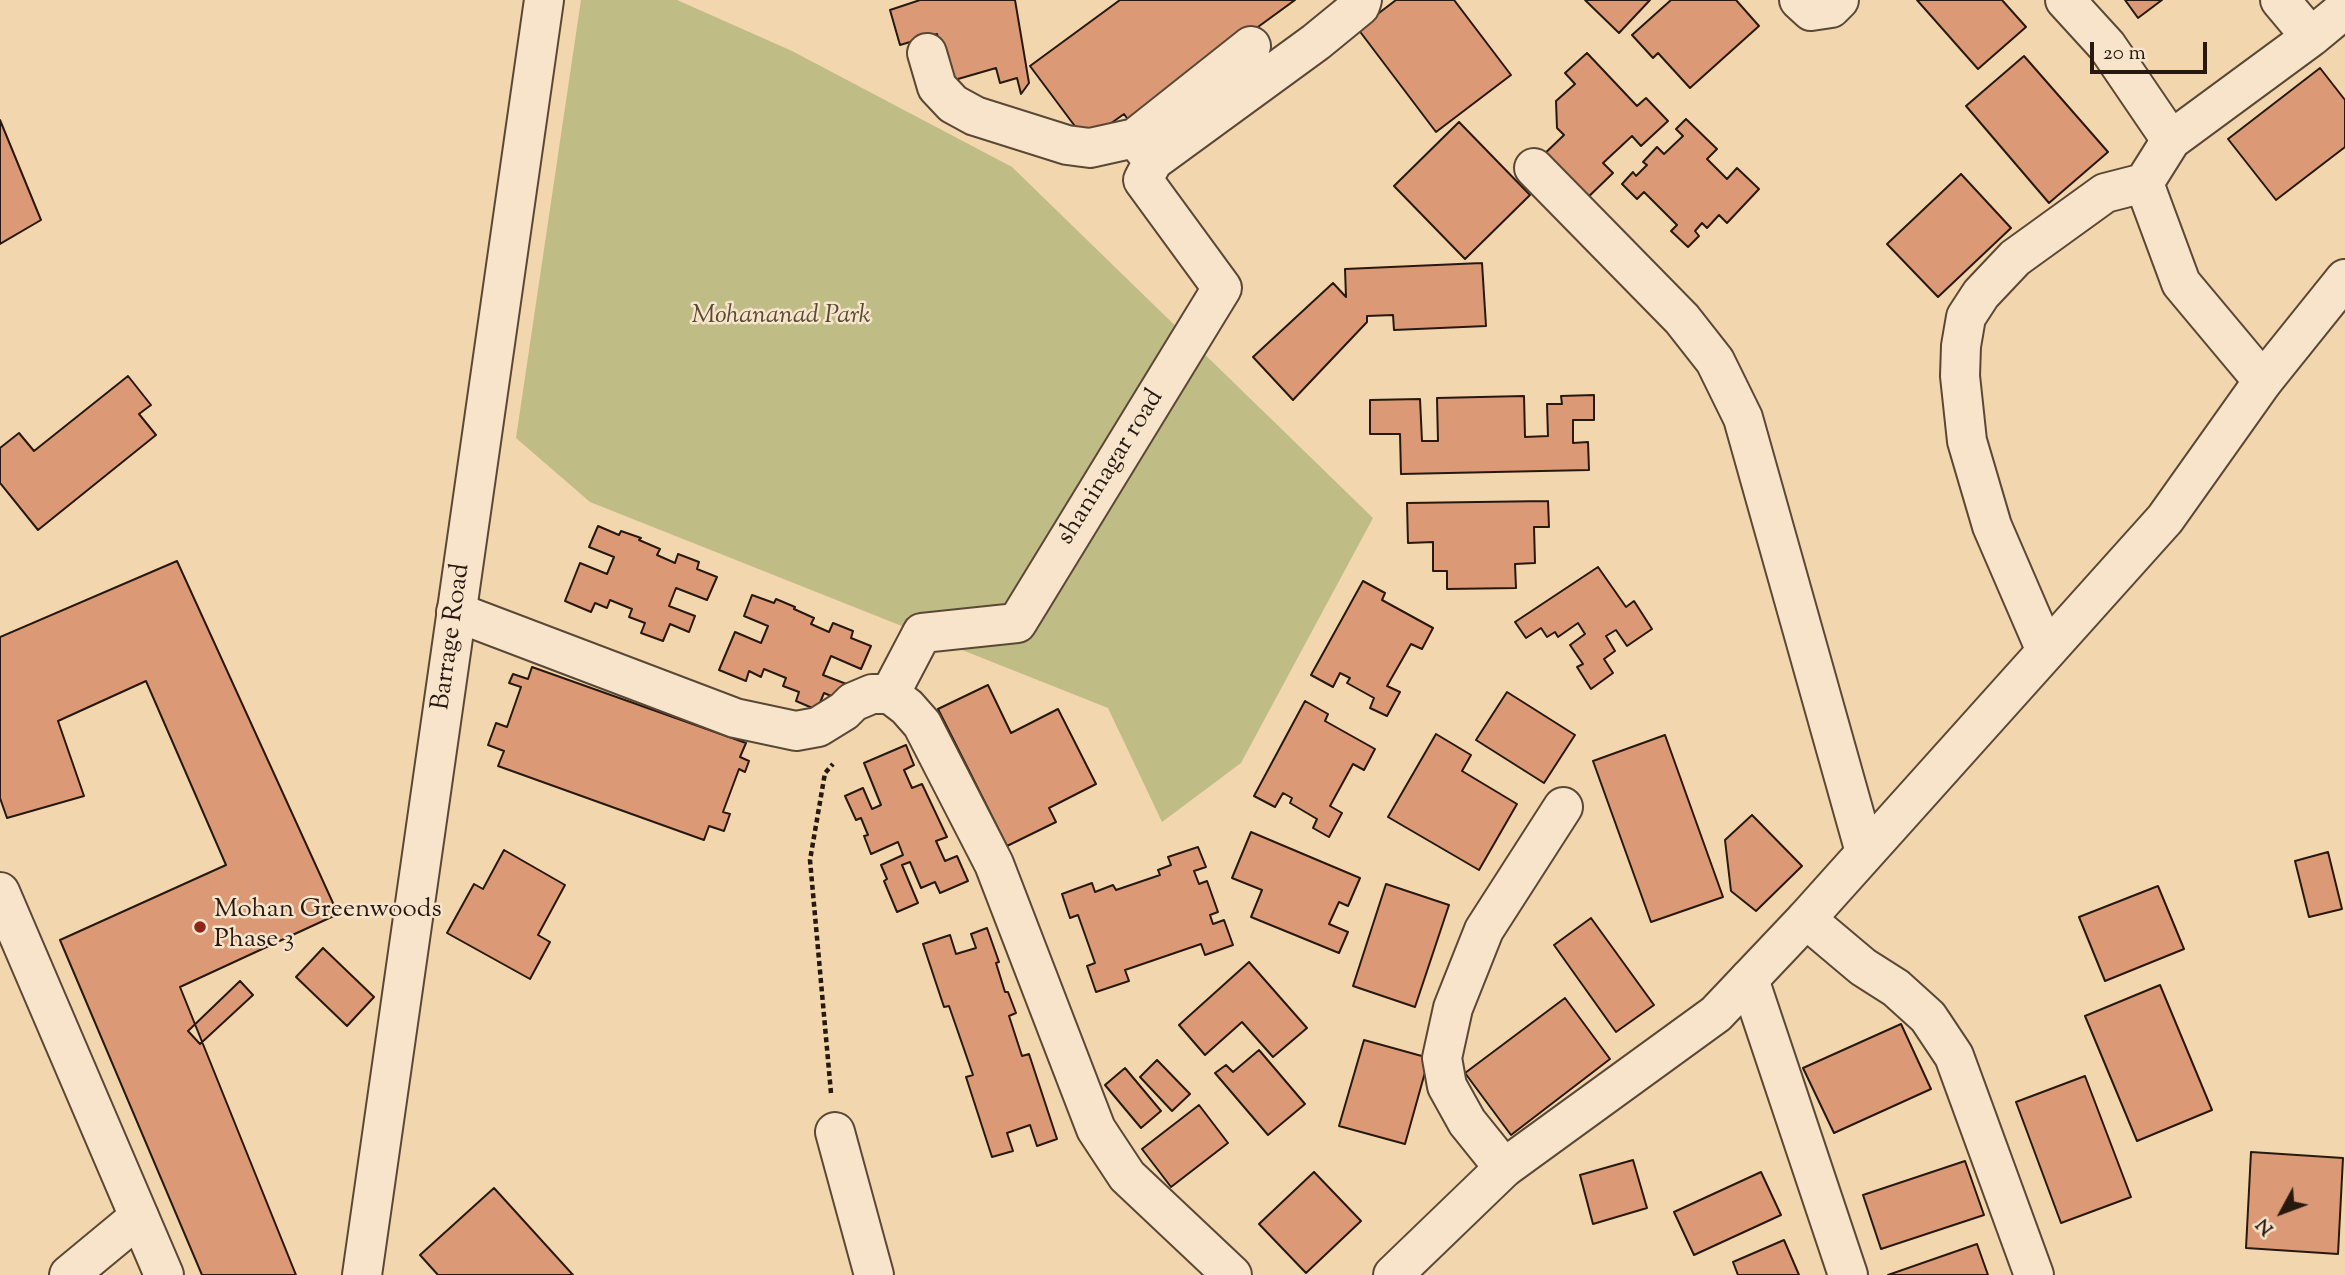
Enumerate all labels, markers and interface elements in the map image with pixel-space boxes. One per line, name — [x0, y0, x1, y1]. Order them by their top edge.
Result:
scale bar — [2093, 28, 2210, 72]
text: 20 m — [2103, 39, 2146, 69]
park label: Mohananad Park — [691, 302, 871, 334]
street label: shaninagar road — [1052, 385, 1172, 551]
street label: Barrage Road — [427, 562, 479, 712]
place label: Mohan Greenwoods Phase 3 — [214, 896, 442, 958]
marker: Mohan Greenwoods Phase 3 — [192, 919, 208, 935]
north arrow — [2247, 1177, 2317, 1247]
text: N — [2251, 1212, 2281, 1241]

